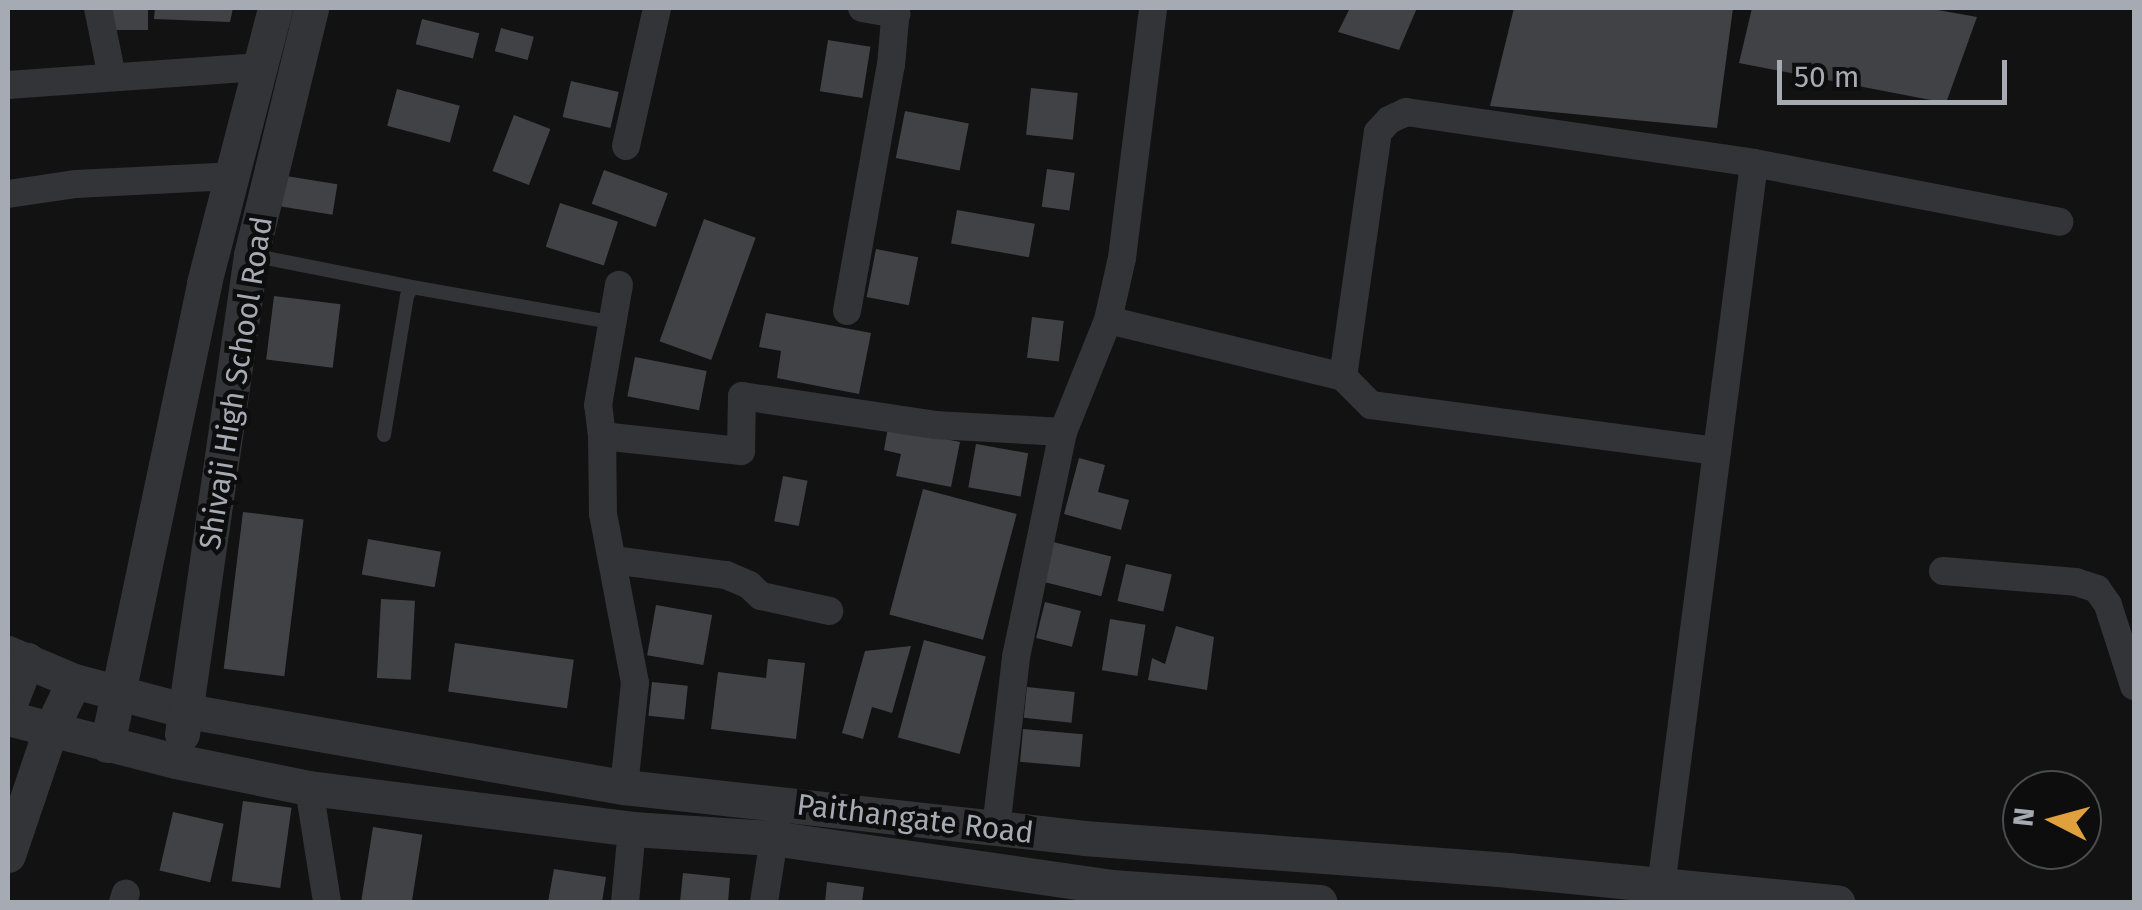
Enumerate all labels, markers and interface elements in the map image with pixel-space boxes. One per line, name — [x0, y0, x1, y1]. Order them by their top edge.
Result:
scale bar — [1782, 40, 2012, 102]
text: 50 m — [1794, 59, 1859, 95]
street label: Shivaji High School Road — [192, 214, 280, 552]
north arrow — [2002, 770, 2102, 870]
street label: Paithangate Road — [795, 787, 1035, 851]
text: N — [2006, 806, 2041, 828]

